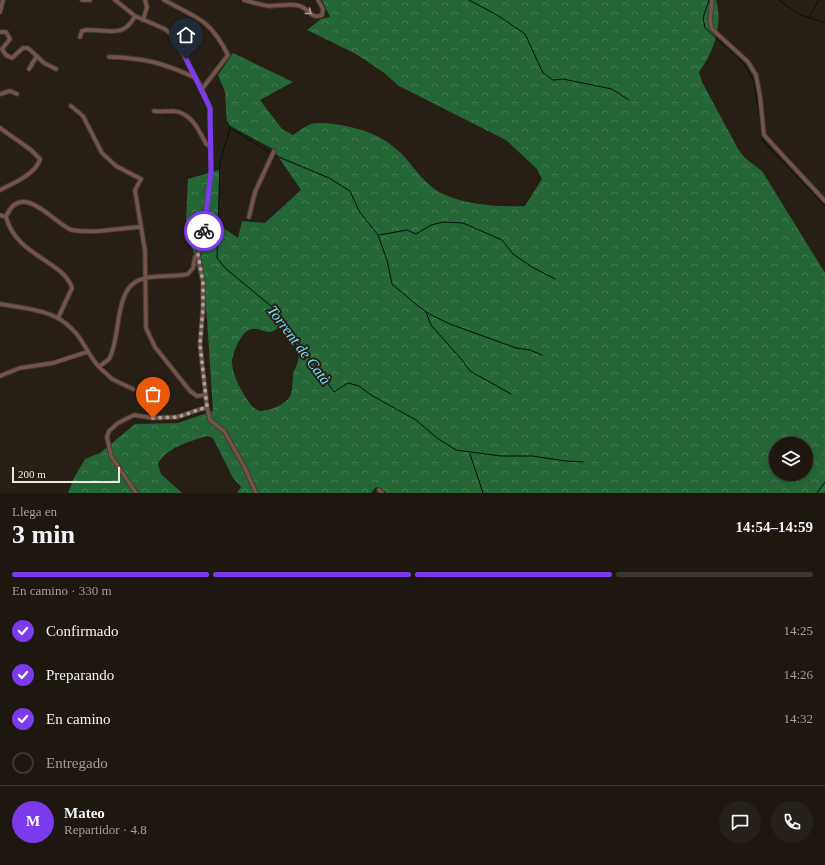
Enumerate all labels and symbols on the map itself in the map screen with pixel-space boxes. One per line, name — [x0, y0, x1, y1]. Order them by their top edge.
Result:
one-way arrow — [304, 7, 311, 14]
pin — [169, 18, 203, 59]
courier — [184, 211, 224, 251]
water label: Torrent de Catà — [264, 302, 334, 388]
pin — [136, 377, 170, 418]
scale bar — [12, 465, 120, 484]

